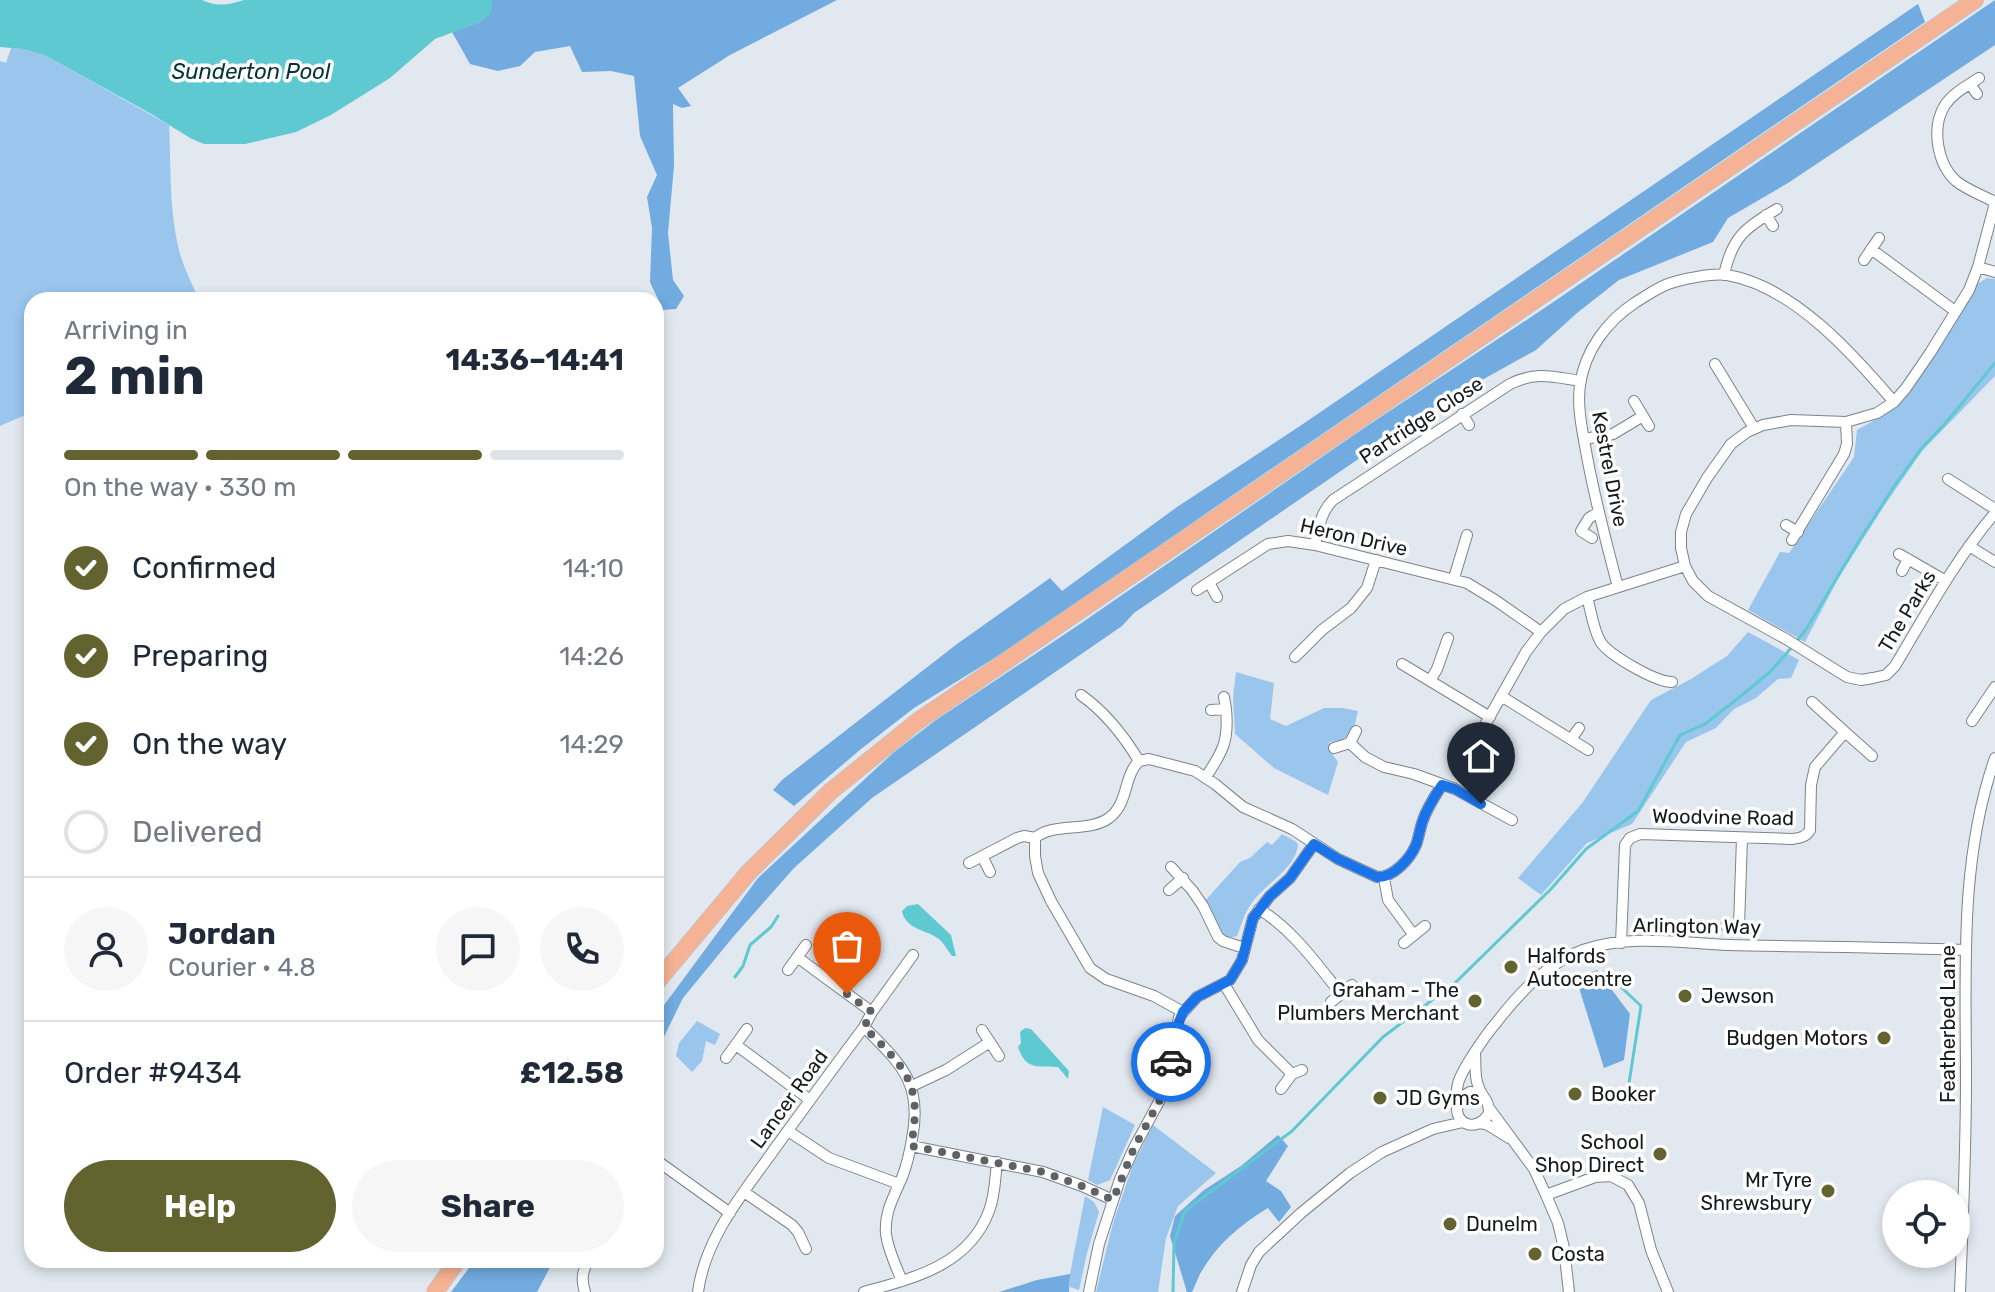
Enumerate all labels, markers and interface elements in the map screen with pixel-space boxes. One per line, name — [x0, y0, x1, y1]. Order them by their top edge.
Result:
water label: Sunderton Pool — [172, 58, 331, 85]
text: Arriving in — [64, 315, 188, 346]
text: 14:36–14:41 — [446, 342, 624, 378]
text: 2 min — [64, 345, 205, 407]
street label: Partridge Close — [1355, 371, 1487, 469]
street label: Kestrel Drive — [1587, 409, 1633, 529]
text: On the way · 330 m — [64, 472, 296, 503]
street label: Heron Drive — [1298, 513, 1410, 561]
icon: check — [64, 546, 108, 590]
text: Confirmed — [132, 550, 276, 586]
text: 14:10 — [562, 553, 624, 584]
street label: The Parks — [1873, 566, 1941, 656]
icon: check — [64, 634, 108, 678]
text: Preparing — [132, 638, 268, 674]
text: 14:26 — [559, 641, 624, 672]
icon: check — [64, 722, 108, 766]
pin — [1447, 722, 1515, 804]
text: On the way — [132, 726, 287, 762]
text: 14:29 — [559, 729, 624, 760]
icon: home — [1459, 734, 1503, 778]
street label: Woodvine Road — [1652, 804, 1794, 830]
text: Delivered — [132, 814, 263, 850]
button: person — [64, 907, 148, 991]
button: chat — [436, 907, 520, 991]
button: phone — [540, 907, 624, 991]
pin — [813, 912, 881, 994]
street label: Arlington Way — [1633, 913, 1761, 939]
text: Jordan — [168, 916, 276, 952]
icon: bag — [825, 924, 869, 968]
place label: Halfords Autocentre — [1527, 944, 1632, 991]
street label: Featherbed Lane — [1936, 945, 1960, 1103]
text: Courier · 4.8 — [168, 952, 316, 983]
marker: Halfords Autocentre — [1502, 958, 1520, 976]
place label: Graham - The Plumbers Merchant — [1277, 978, 1459, 1025]
place label: Jewson — [1701, 984, 1774, 1008]
marker: Jewson — [1676, 987, 1694, 1005]
marker: Graham - The Plumbers Merchant — [1466, 992, 1484, 1010]
courier — [1131, 1022, 1211, 1102]
place label: Budgen Motors — [1726, 1026, 1868, 1050]
marker: Budgen Motors — [1875, 1029, 1893, 1047]
icon: car — [1149, 1040, 1193, 1084]
street label: Lancer Road — [745, 1045, 833, 1153]
text: Order #9434 — [64, 1055, 242, 1091]
text: £12.58 — [520, 1055, 624, 1091]
place label: Booker — [1591, 1082, 1656, 1106]
marker: Booker — [1566, 1085, 1584, 1103]
place label: JD Gyms — [1396, 1086, 1480, 1110]
marker: JD Gyms — [1371, 1089, 1389, 1107]
place label: School Shop Direct — [1535, 1130, 1644, 1177]
marker: School Shop Direct — [1651, 1145, 1669, 1163]
button: Help — [64, 1160, 336, 1252]
button: Share — [352, 1160, 624, 1252]
place label: Mr Tyre Shrewsbury — [1700, 1168, 1812, 1215]
map controls — [1882, 1180, 1970, 1268]
button: locate — [1882, 1180, 1970, 1268]
marker: Mr Tyre Shrewsbury — [1819, 1182, 1837, 1200]
place label: Dunelm — [1466, 1212, 1538, 1236]
marker: Dunelm — [1441, 1215, 1459, 1233]
place label: Costa — [1551, 1242, 1605, 1266]
marker: Costa — [1526, 1245, 1544, 1263]

